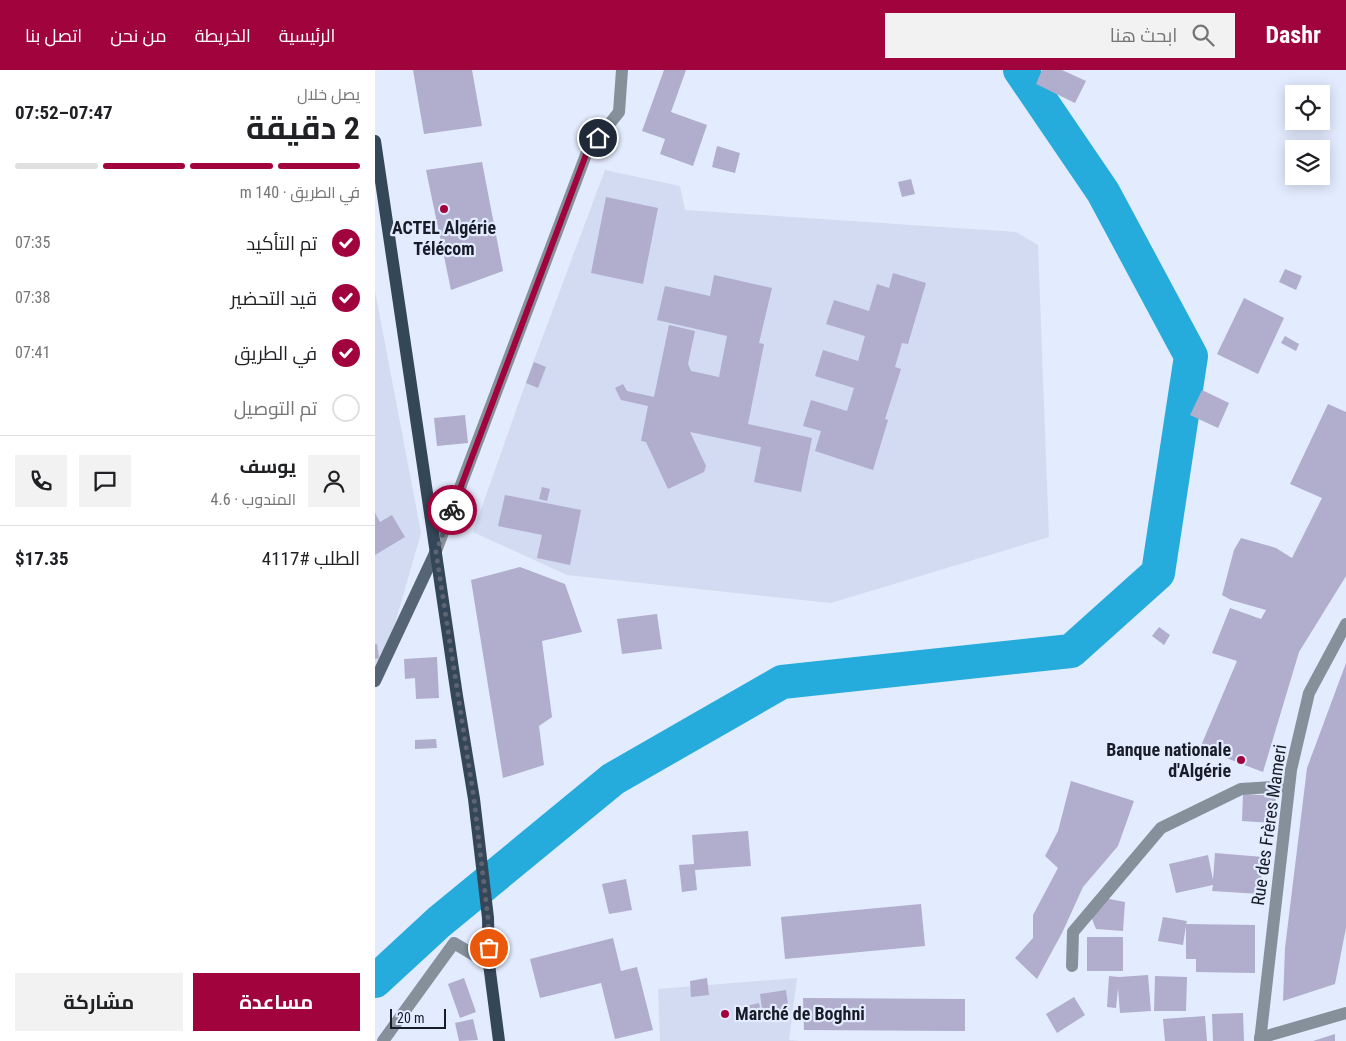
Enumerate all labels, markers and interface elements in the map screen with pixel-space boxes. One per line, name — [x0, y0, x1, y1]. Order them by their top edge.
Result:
search box — [885, 13, 1235, 58]
icon: search — [1189, 21, 1217, 49]
text: Dashr — [1265, 21, 1321, 49]
text: ابحث هنا — [1110, 24, 1177, 47]
text: اتصل بنا — [25, 25, 82, 46]
text: من نحن — [110, 25, 167, 46]
text: الخريطة — [195, 25, 251, 46]
text: الرئيسية — [279, 25, 335, 46]
text: يصل خلال — [297, 85, 360, 104]
map controls — [1285, 85, 1330, 185]
button: locate — [1285, 85, 1330, 130]
text: 07:47–07:52 — [15, 101, 113, 124]
text: 2 دقيقة — [246, 109, 360, 147]
pin — [577, 117, 619, 159]
icon: home — [584, 124, 612, 152]
button: layers — [1285, 140, 1330, 185]
text: في الطريق · 140 m — [240, 183, 360, 202]
marker: ACTEL Algérie Télécom — [438, 203, 450, 215]
place label: ACTEL Algérie Télécom — [392, 217, 496, 259]
icon: check — [332, 229, 360, 257]
text: تم التأكيد — [246, 232, 317, 255]
text: 07:35 — [15, 233, 50, 252]
icon: check — [332, 284, 360, 312]
text: قيد التحضير — [230, 287, 317, 310]
text: 07:38 — [15, 288, 50, 307]
icon: check — [332, 339, 360, 367]
text: في الطريق — [234, 342, 317, 365]
text: 07:41 — [15, 343, 50, 362]
text: تم التوصيل — [234, 397, 317, 420]
button: phone — [15, 455, 67, 507]
button: chat — [79, 455, 131, 507]
text: يوسف — [240, 455, 296, 478]
button: person — [308, 455, 360, 507]
courier — [427, 485, 477, 535]
text: المندوب · 4.6 — [211, 490, 296, 509]
icon: bike — [438, 496, 466, 524]
text: $17.35 — [15, 547, 69, 570]
text: الطلب #4117 — [262, 547, 360, 570]
place label: Banque nationale d'Algérie — [1106, 739, 1231, 781]
street label: Rue des Frères Mameri — [1247, 743, 1290, 907]
marker: Banque nationale d'Algérie — [1235, 754, 1247, 766]
pin — [468, 927, 510, 969]
icon: bag — [475, 934, 503, 962]
button: مشاركة — [15, 973, 183, 1031]
button: مساعدة — [193, 973, 360, 1031]
place label: Marché de Boghni — [735, 1003, 865, 1024]
scale bar — [390, 1006, 446, 1029]
marker: Marché de Boghni — [719, 1008, 731, 1020]
text: 20 m — [397, 1010, 425, 1026]

